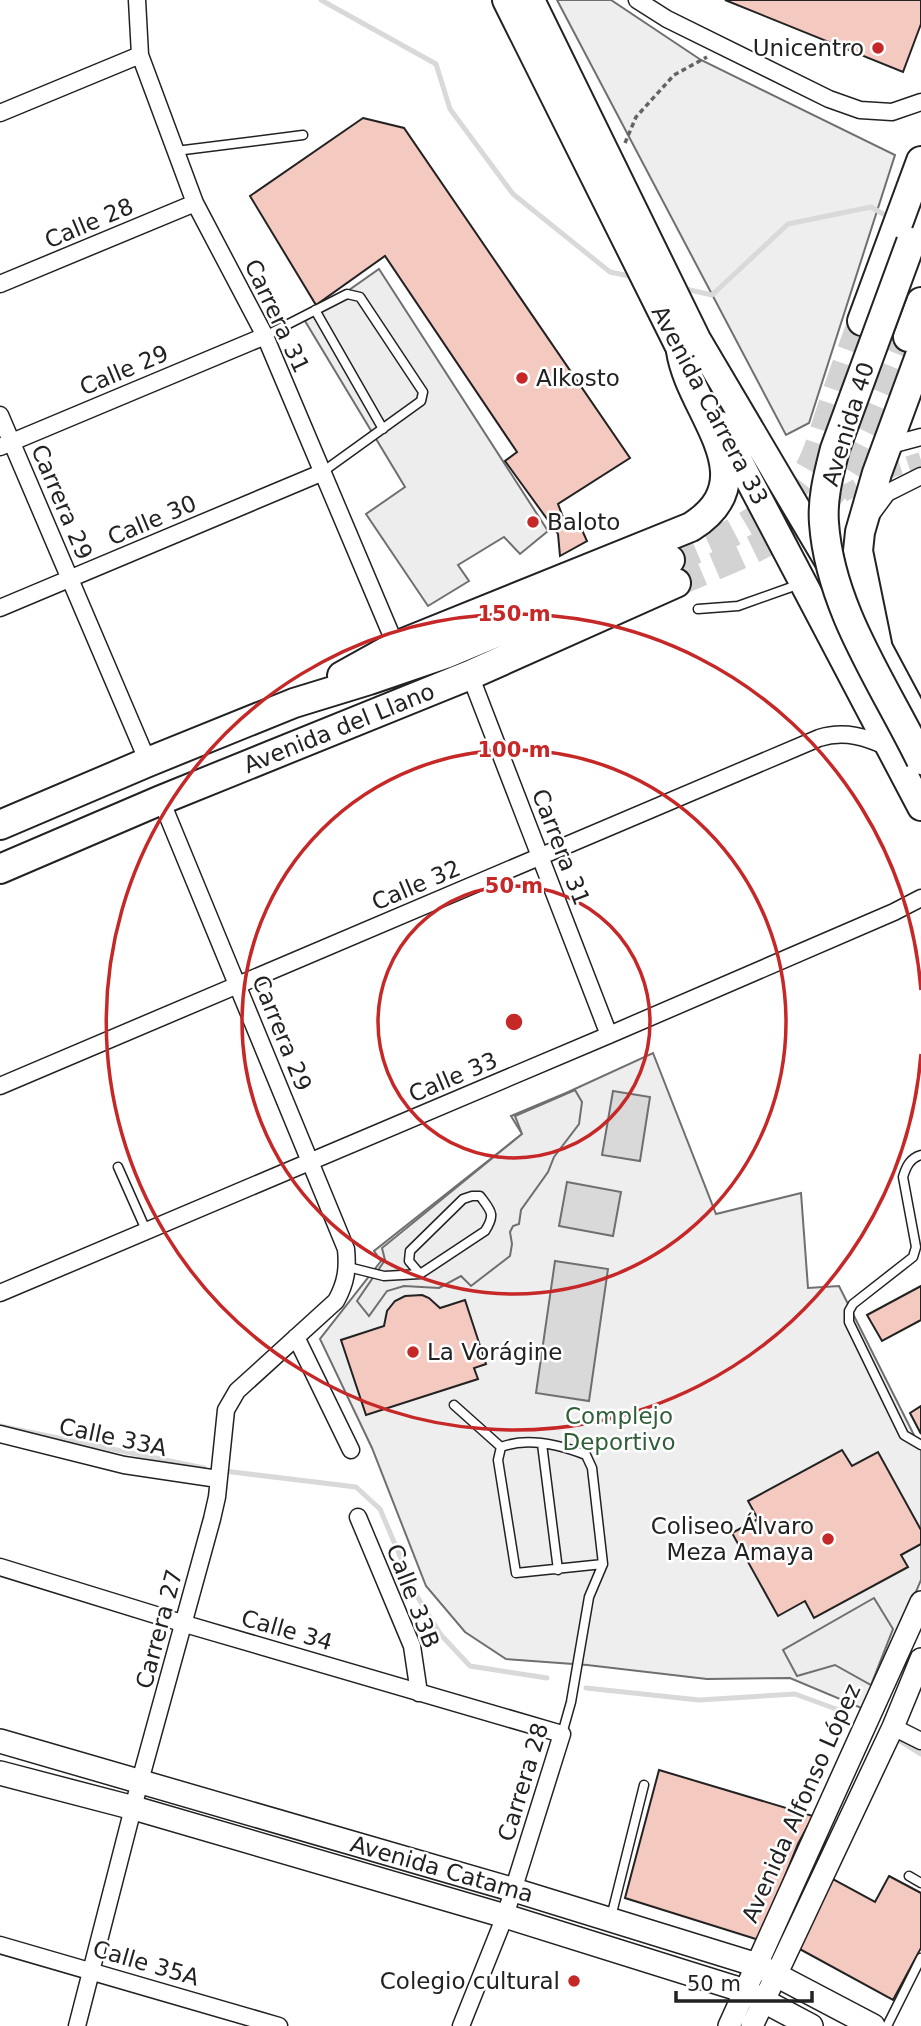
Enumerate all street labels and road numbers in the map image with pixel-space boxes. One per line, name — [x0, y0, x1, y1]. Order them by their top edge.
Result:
street label: Calle 28 — [41, 193, 137, 253]
street label: Carrera 31 — [239, 255, 315, 377]
street label: Avenida Carrera 33 — [647, 301, 773, 509]
street label: Calle 29 — [76, 340, 172, 400]
street label: Avenida 40 — [817, 359, 879, 489]
street label: Carrera 29 — [26, 441, 98, 563]
street label: Calle 30 — [104, 490, 200, 550]
street label: Avenida del Llano — [240, 678, 438, 778]
street label: Carrera 31 — [527, 785, 595, 909]
street label: Calle 32 — [368, 855, 464, 915]
street label: Carrera 29 — [247, 971, 317, 1095]
street label: Calle 33 — [405, 1047, 501, 1107]
street label: Calle 33A — [57, 1413, 169, 1461]
street label: Calle 33B — [381, 1540, 445, 1652]
street label: Carrera 27 — [131, 1567, 187, 1691]
street label: Calle 34 — [238, 1605, 336, 1655]
street label: Avenida Alfonso López — [737, 1680, 865, 1926]
street label: Carrera 28 — [493, 1720, 553, 1844]
street label: Avenida Catama — [348, 1830, 536, 1908]
street label: Calle 35A — [90, 1935, 202, 1991]

